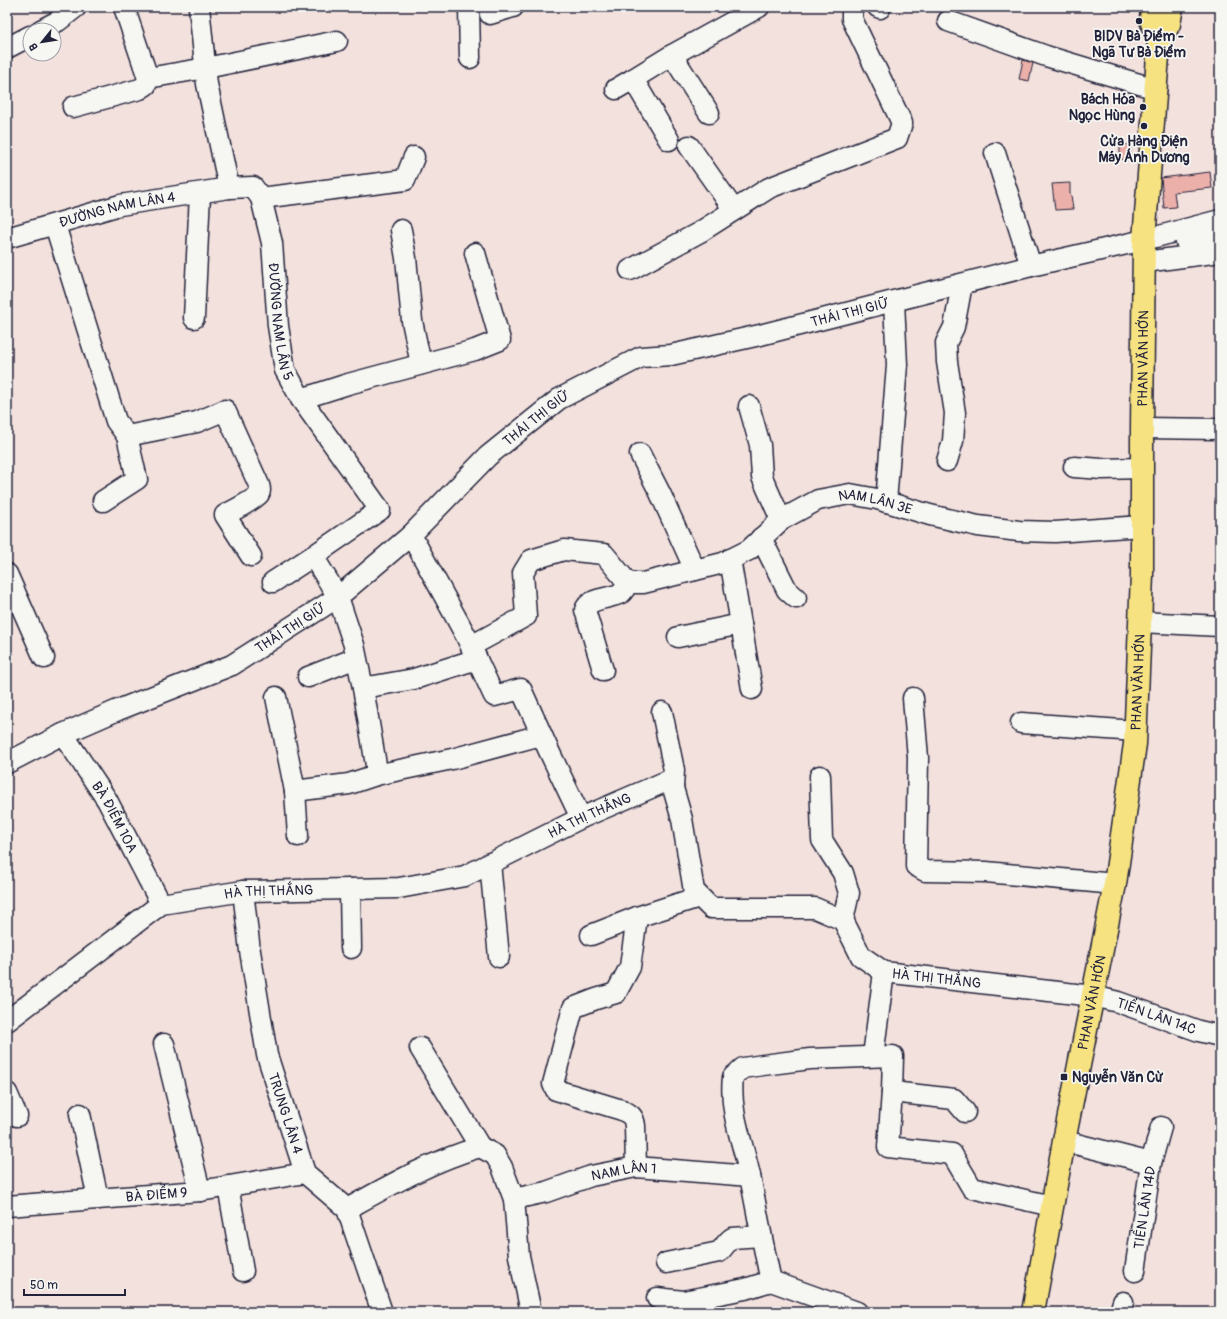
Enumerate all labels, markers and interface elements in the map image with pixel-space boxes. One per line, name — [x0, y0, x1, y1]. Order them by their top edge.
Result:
marker: BIDV Bà Điểm - Ngã Tư Bà Điểm — [1134, 16, 1144, 26]
north arrow — [22, 22, 62, 62]
place label: BIDV Bà Điểm - Ngã Tư Bà Điểm — [1092, 28, 1187, 61]
text: B — [27, 41, 41, 53]
place label: Bách Hóa Ngọc Hùng — [1069, 91, 1135, 124]
marker: Bách Hóa Ngọc Hùng — [1138, 102, 1148, 112]
marker: Cửa Hàng Điện Máy Ánh Dương — [1139, 121, 1149, 131]
place label: Cửa Hàng Điện Máy Ánh Dương — [1098, 133, 1190, 166]
street label: ĐƯỜNG NAM LÂN 4 — [57, 188, 176, 231]
street label: ĐƯỜNG NAM LÂN 5 — [265, 262, 298, 383]
street label: THÁI THỊ GIỮ — [809, 294, 891, 330]
street label: PHAN VĂN HỚN — [1133, 310, 1152, 407]
street label: THÁI THỊ GIỮ — [499, 387, 572, 450]
street label: NAM LÂN 3E — [837, 485, 914, 518]
street label: THÁI THỊ GIỮ — [252, 599, 329, 657]
street label: PHAN VĂN HỚN — [1127, 634, 1148, 731]
street label: BÀ ĐIỂM 10A — [88, 778, 141, 856]
street label: HÀ THỊ THẮNG — [545, 789, 633, 842]
street label: HÀ THỊ THẮNG — [223, 880, 313, 902]
street label: PHAN VĂN HỚN — [1074, 954, 1109, 1051]
street label: HÀ THỊ THẮNG — [891, 964, 982, 992]
street label: TIỀN LÂN 14C — [1114, 994, 1199, 1038]
place label: Nguyễn Văn Cừ — [1072, 1068, 1164, 1086]
street label: TRUNG LÂN 4 — [265, 1071, 307, 1156]
marker: Nguyễn Văn Cừ — [1059, 1072, 1069, 1082]
street label: NAM LÂN 1 — [590, 1158, 657, 1184]
street label: TIỀN LÂN 14D — [1129, 1165, 1159, 1250]
street label: BÀ ĐIỂM 9 — [125, 1182, 188, 1205]
scale bar — [24, 1271, 125, 1297]
text: 50 m — [30, 1278, 58, 1293]

